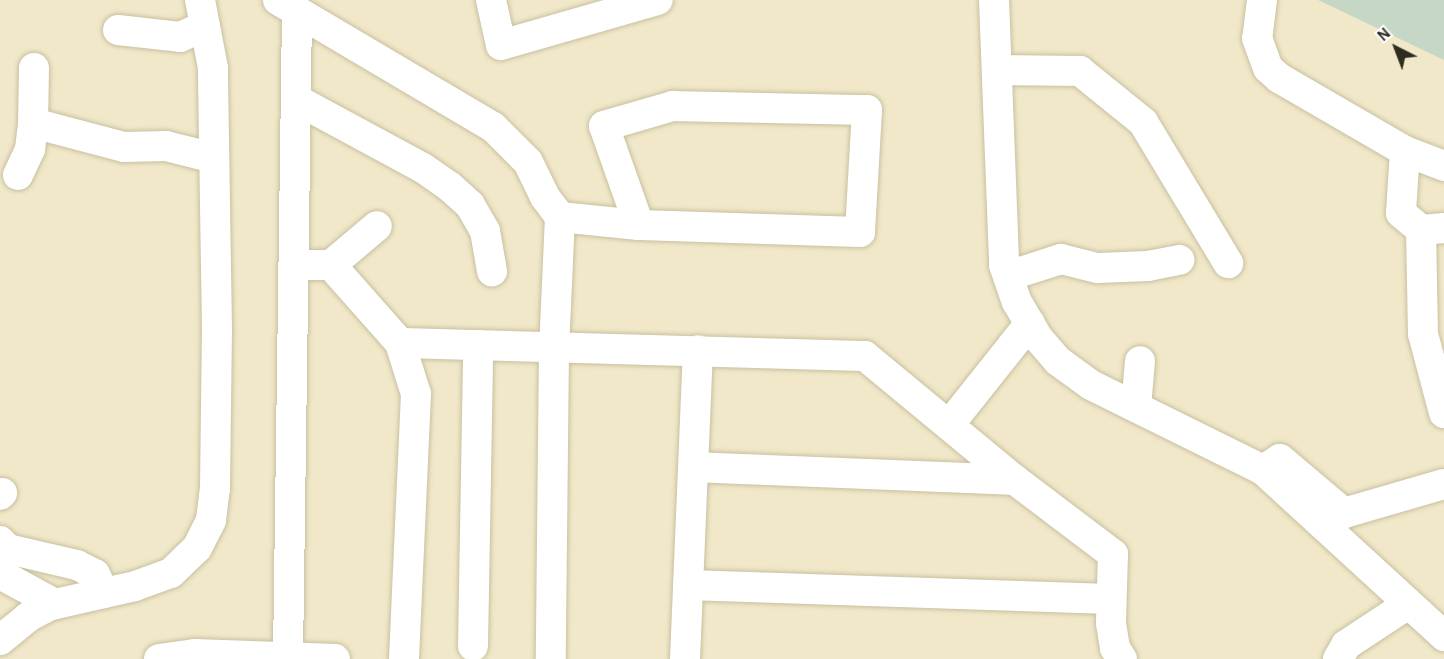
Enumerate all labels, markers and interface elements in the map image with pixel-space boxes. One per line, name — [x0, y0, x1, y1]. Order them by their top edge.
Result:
north arrow — [1366, 18, 1426, 78]
text: N — [1374, 25, 1393, 44]

